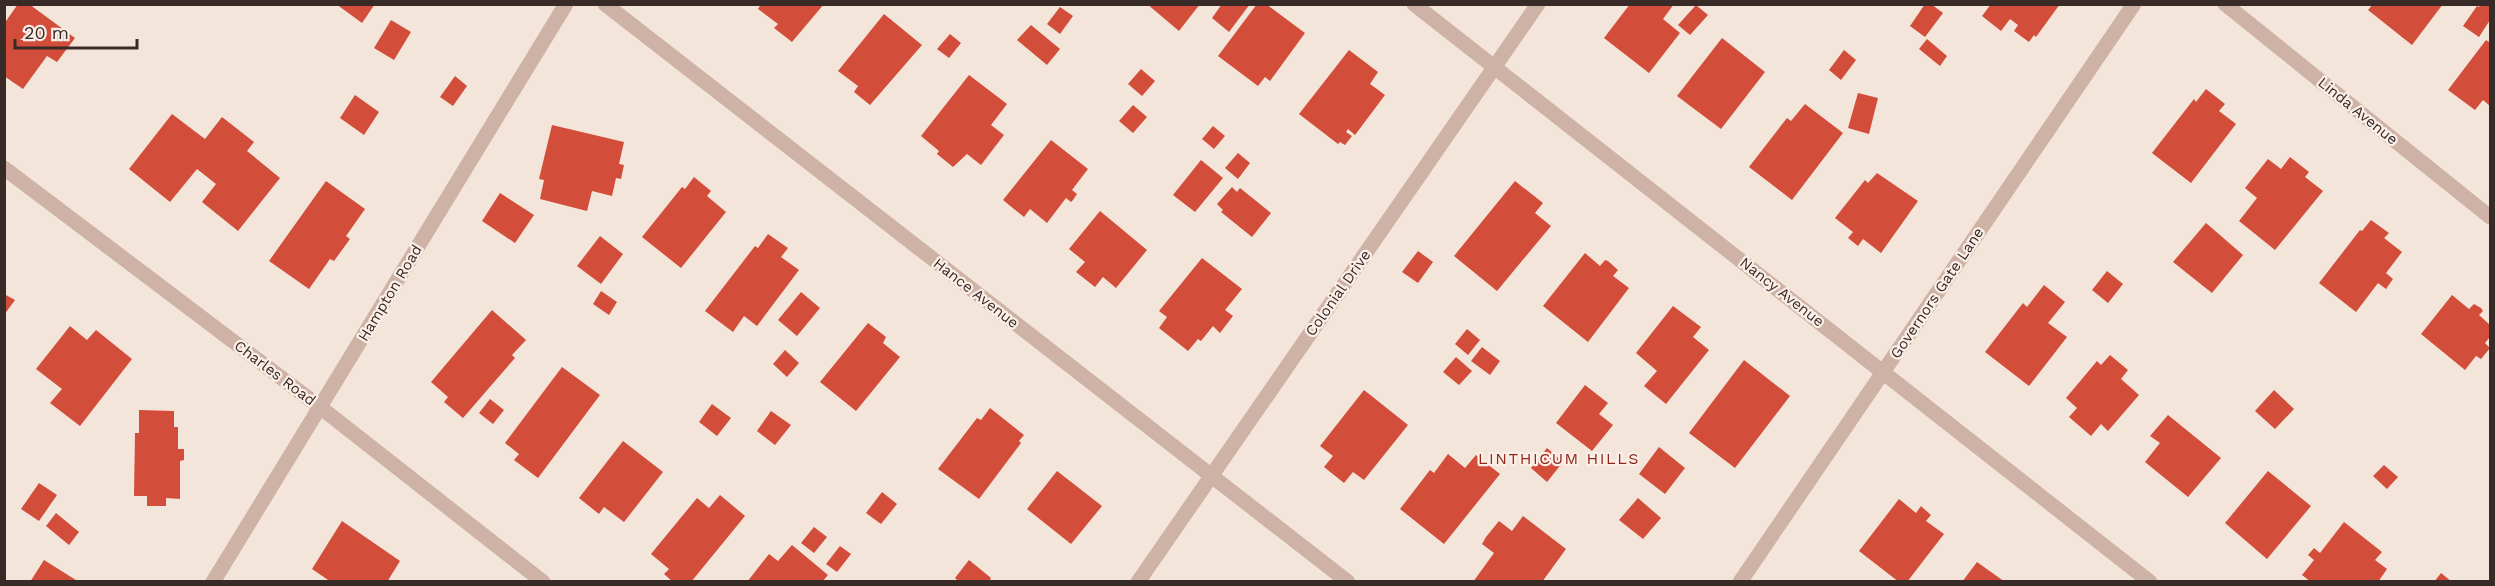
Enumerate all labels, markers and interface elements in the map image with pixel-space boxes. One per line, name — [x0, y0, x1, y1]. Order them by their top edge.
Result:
scale bar — [15, 12, 136, 50]
text: 20 m — [24, 22, 69, 43]
street label: Linda Avenue — [2314, 73, 2402, 149]
street label: Governors Gate Lane — [1886, 224, 1988, 362]
street label: Hampton Road — [354, 242, 426, 344]
street label: Colonial Drive — [1302, 246, 1374, 340]
street label: Hance Avenue — [930, 254, 1022, 332]
street label: Nancy Avenue — [1736, 254, 1828, 330]
street label: Charles Road — [231, 337, 319, 409]
district label: LINTHICUM HILLS — [1478, 449, 1640, 468]

